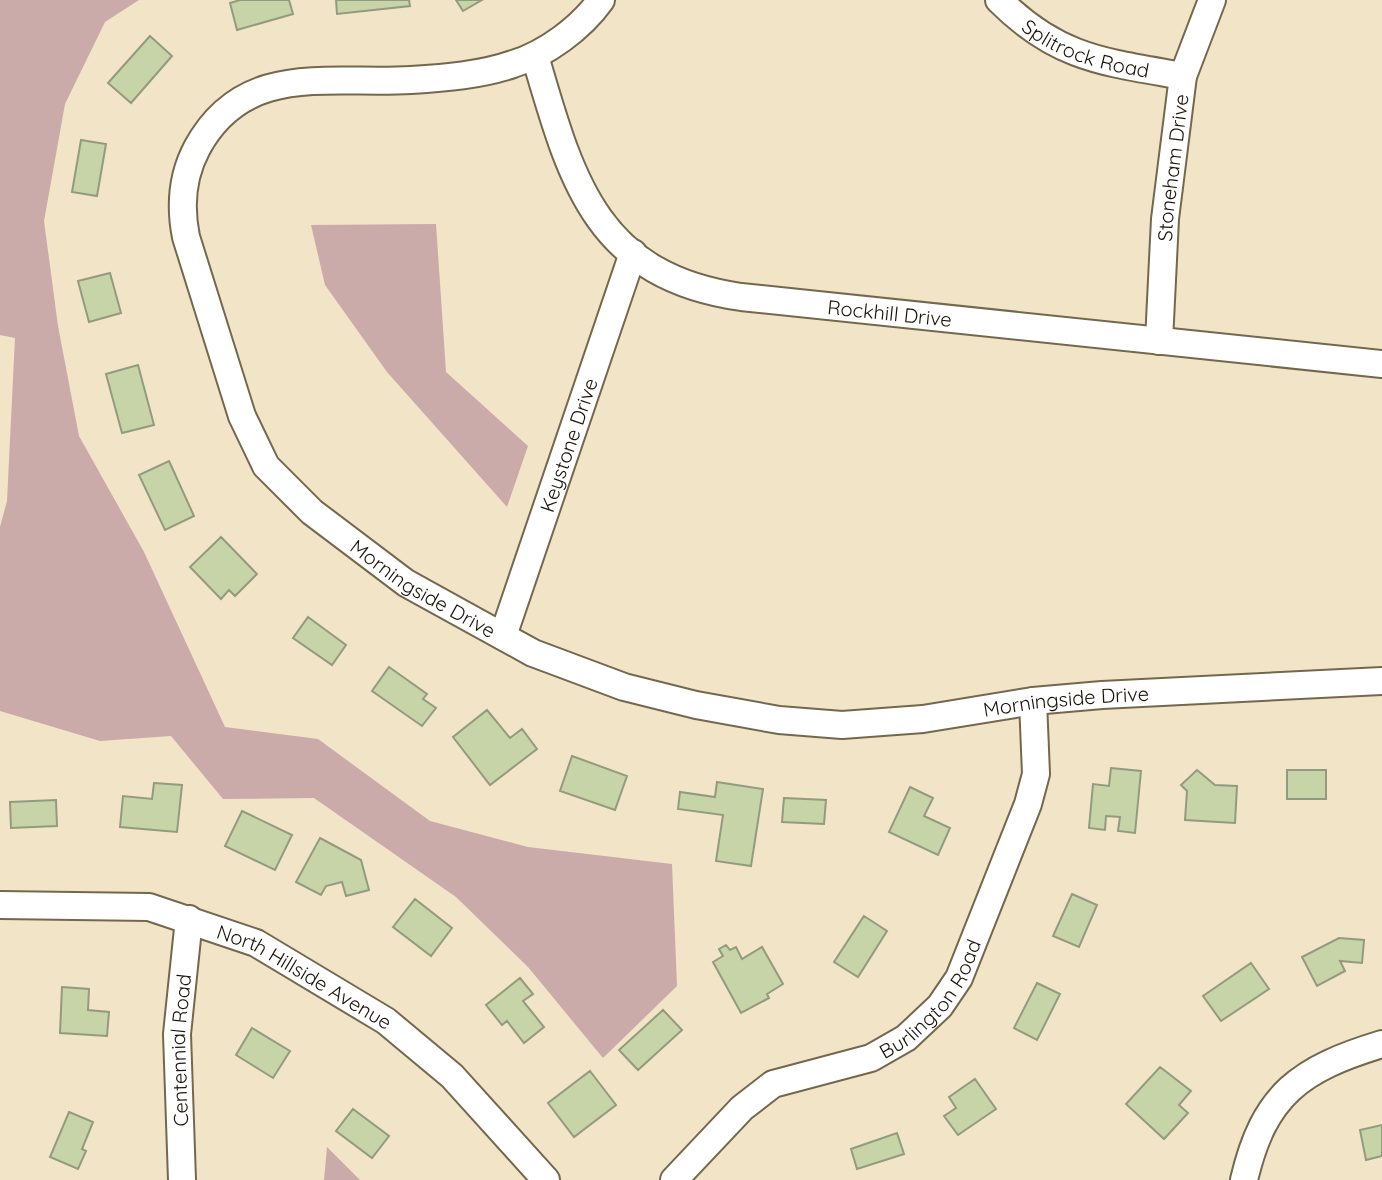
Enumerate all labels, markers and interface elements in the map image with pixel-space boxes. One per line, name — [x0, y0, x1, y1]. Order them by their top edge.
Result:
street label: Splitrock Road — [1018, 13, 1151, 82]
street label: Stoneham Drive — [1151, 92, 1193, 242]
street label: Rockhill Drive — [826, 294, 953, 331]
street label: Keystone Drive — [534, 374, 602, 515]
street label: Morningside Drive — [346, 533, 500, 643]
street label: Morningside Drive — [981, 680, 1150, 721]
street label: North Hillside Avenue — [214, 918, 397, 1034]
street label: Burlington Road — [874, 935, 986, 1063]
street label: Centennial Road — [164, 973, 196, 1127]

